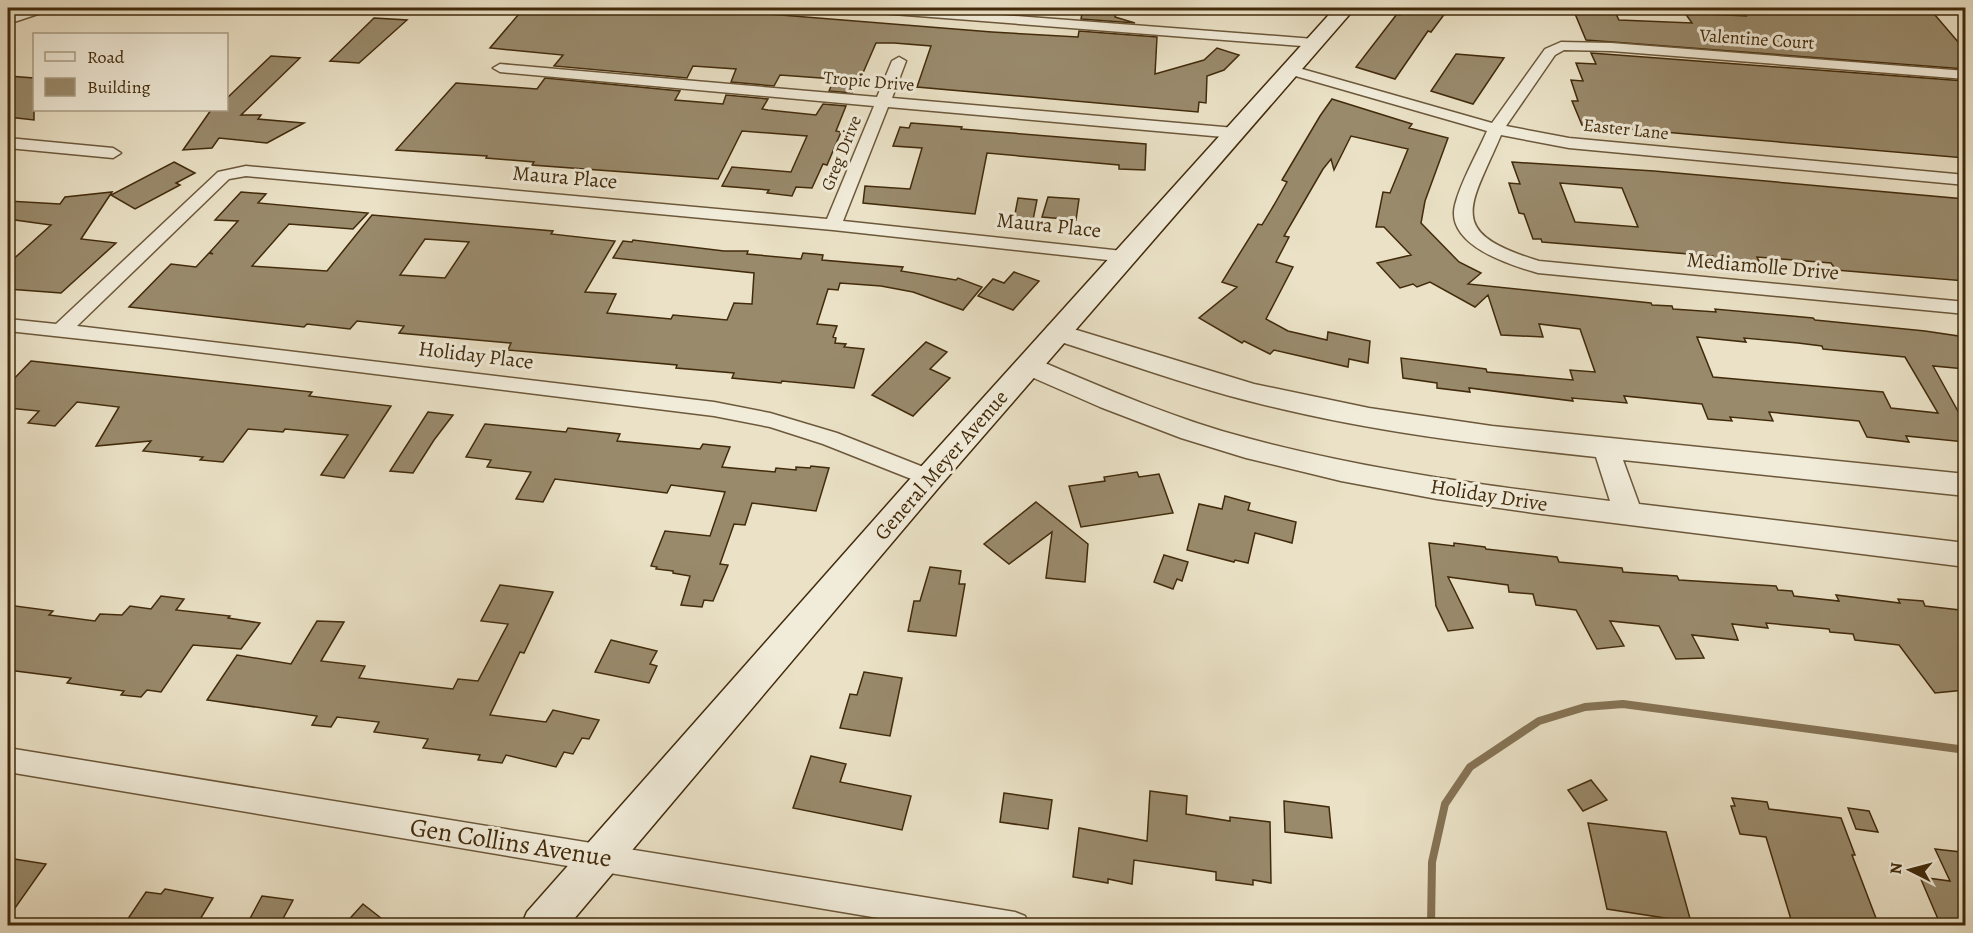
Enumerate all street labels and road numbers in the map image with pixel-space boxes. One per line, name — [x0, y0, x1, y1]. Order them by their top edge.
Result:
street label: Valentine Court — [1698, 23, 1815, 55]
street label: Tropic Drive — [823, 65, 915, 97]
street label: Greg Drive — [815, 112, 867, 194]
street label: Easter Lane — [1582, 113, 1670, 145]
street label: Maura Place — [511, 158, 619, 196]
street label: Maura Place — [995, 206, 1103, 244]
street label: Mediamolle Drive — [1686, 245, 1840, 287]
street label: Holiday Place — [417, 334, 535, 376]
street label: General Meyer Avenue — [868, 384, 1014, 546]
street label: Holiday Drive — [1428, 472, 1550, 518]
street label: Gen Collins Avenue — [408, 809, 614, 876]

